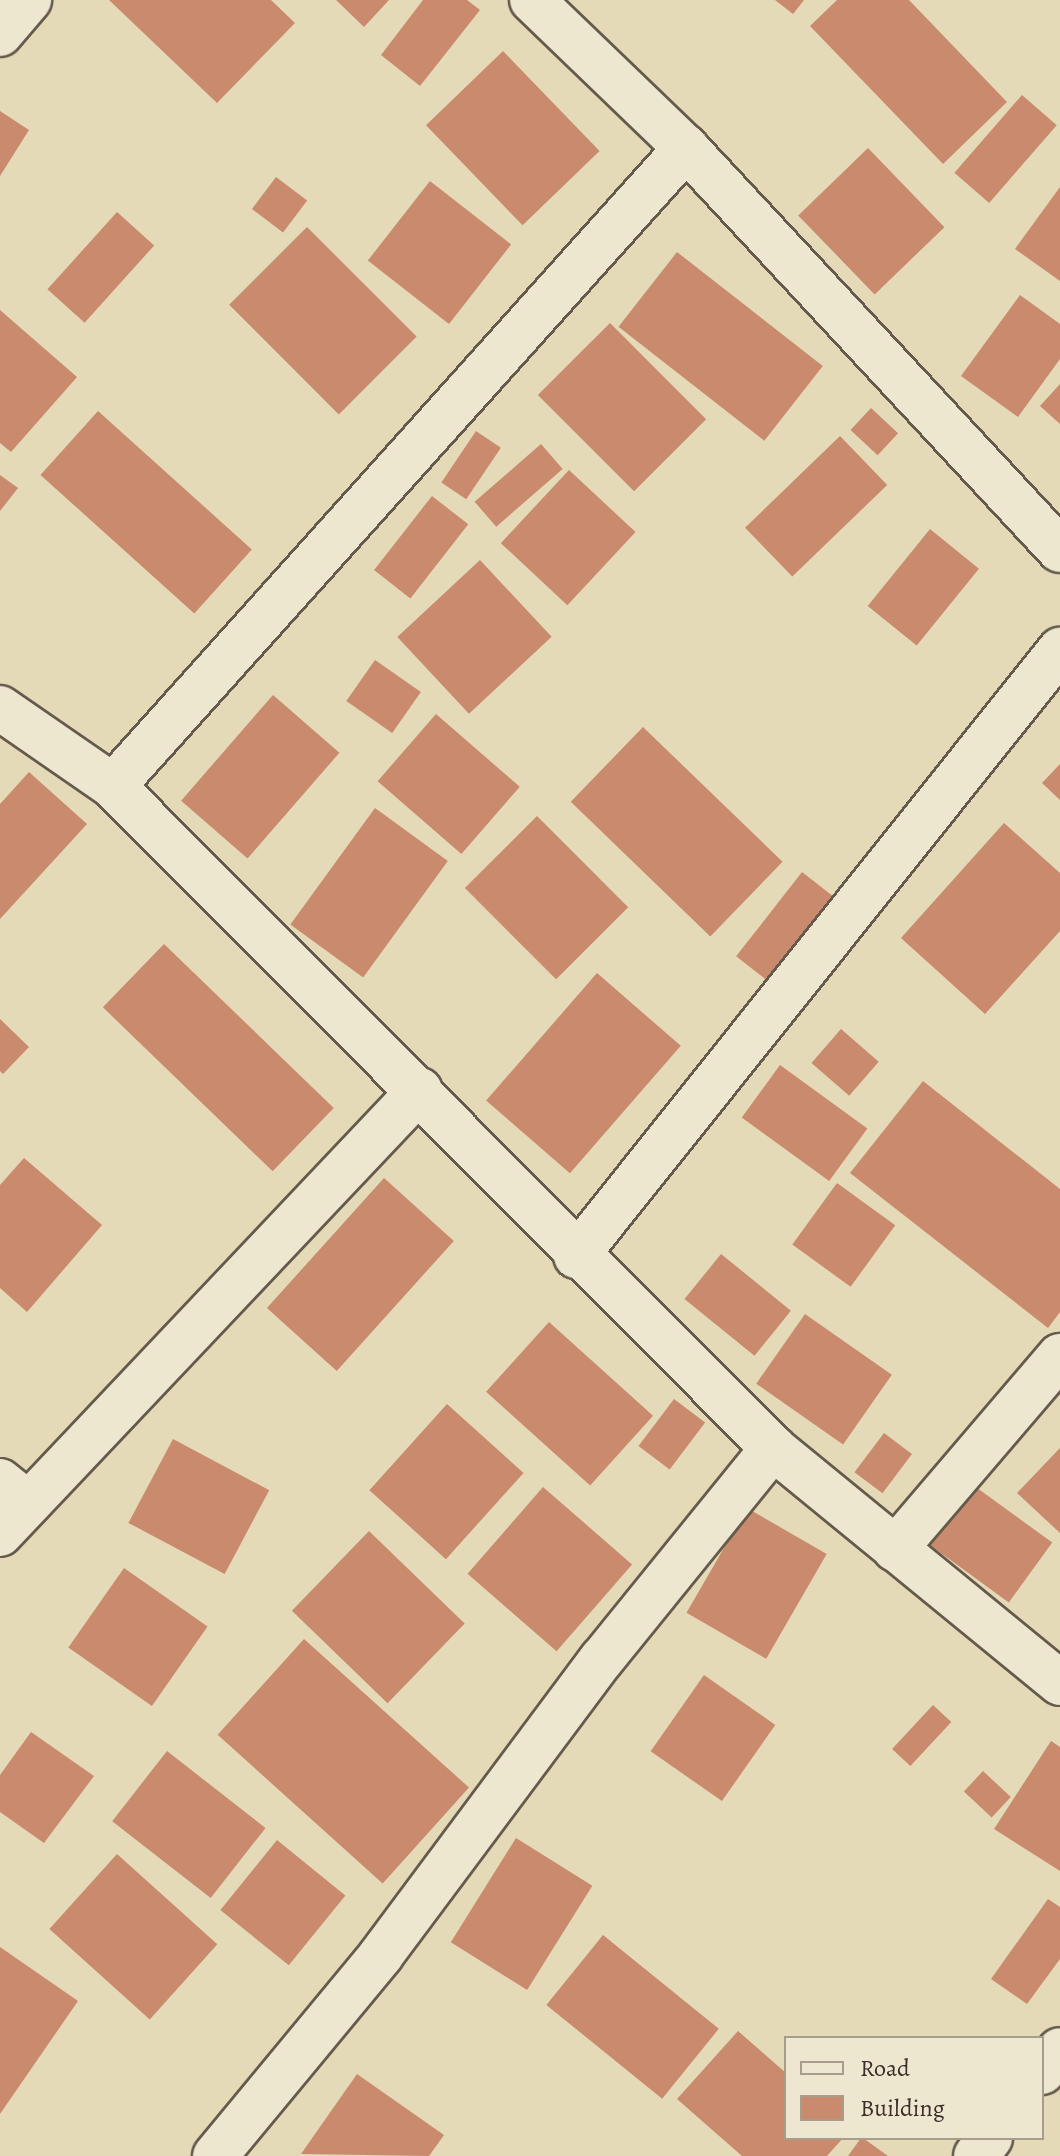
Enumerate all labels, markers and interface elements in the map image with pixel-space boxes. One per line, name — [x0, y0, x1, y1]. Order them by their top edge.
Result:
legend — [784, 2036, 1044, 2140]
text: Road — [860, 2052, 910, 2084]
text: Building — [860, 2092, 945, 2124]

